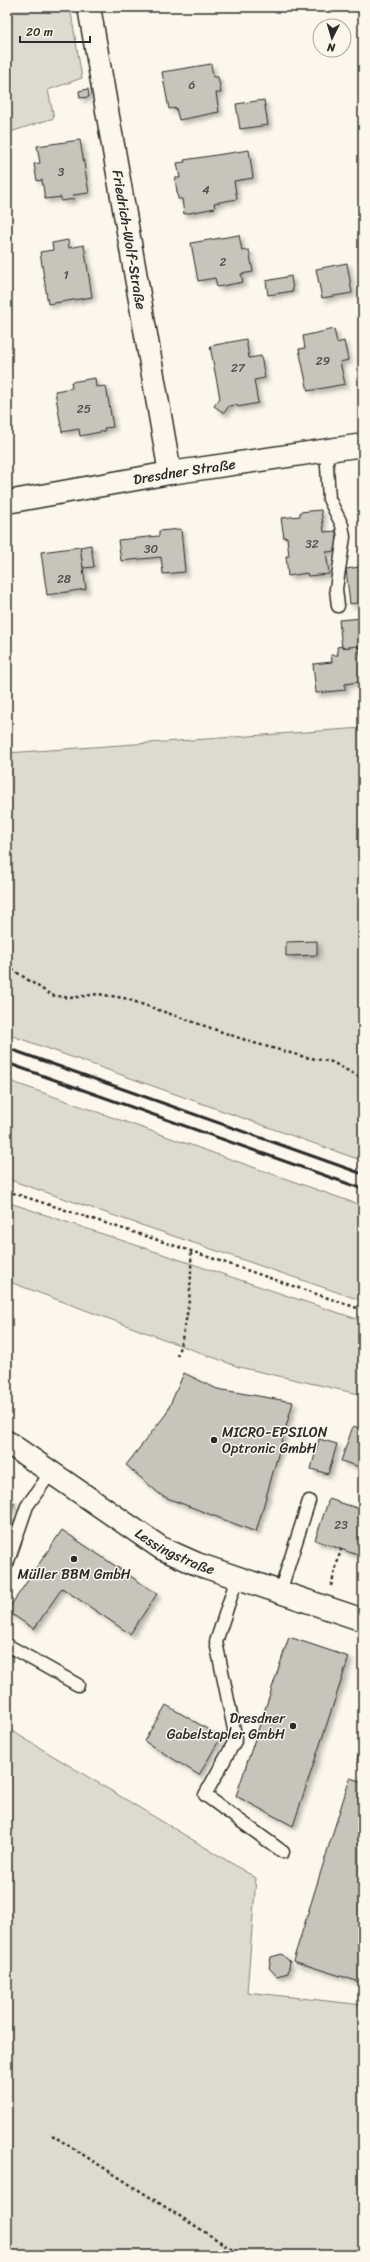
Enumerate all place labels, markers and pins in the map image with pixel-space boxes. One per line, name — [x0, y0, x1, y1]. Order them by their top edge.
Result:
place label: MICRO-EPSILON Optronic GmbH — [222, 1420, 328, 1461]
marker: MICRO-EPSILON Optronic GmbH — [209, 1435, 219, 1445]
marker: Müller BBM GmbH — [69, 1554, 79, 1564]
place label: Müller BBM GmbH — [17, 1562, 131, 1587]
place label: Dresdner Gabelstapler GmbH — [167, 1706, 286, 1747]
marker: Dresdner Gabelstapler GmbH — [288, 1721, 298, 1731]

